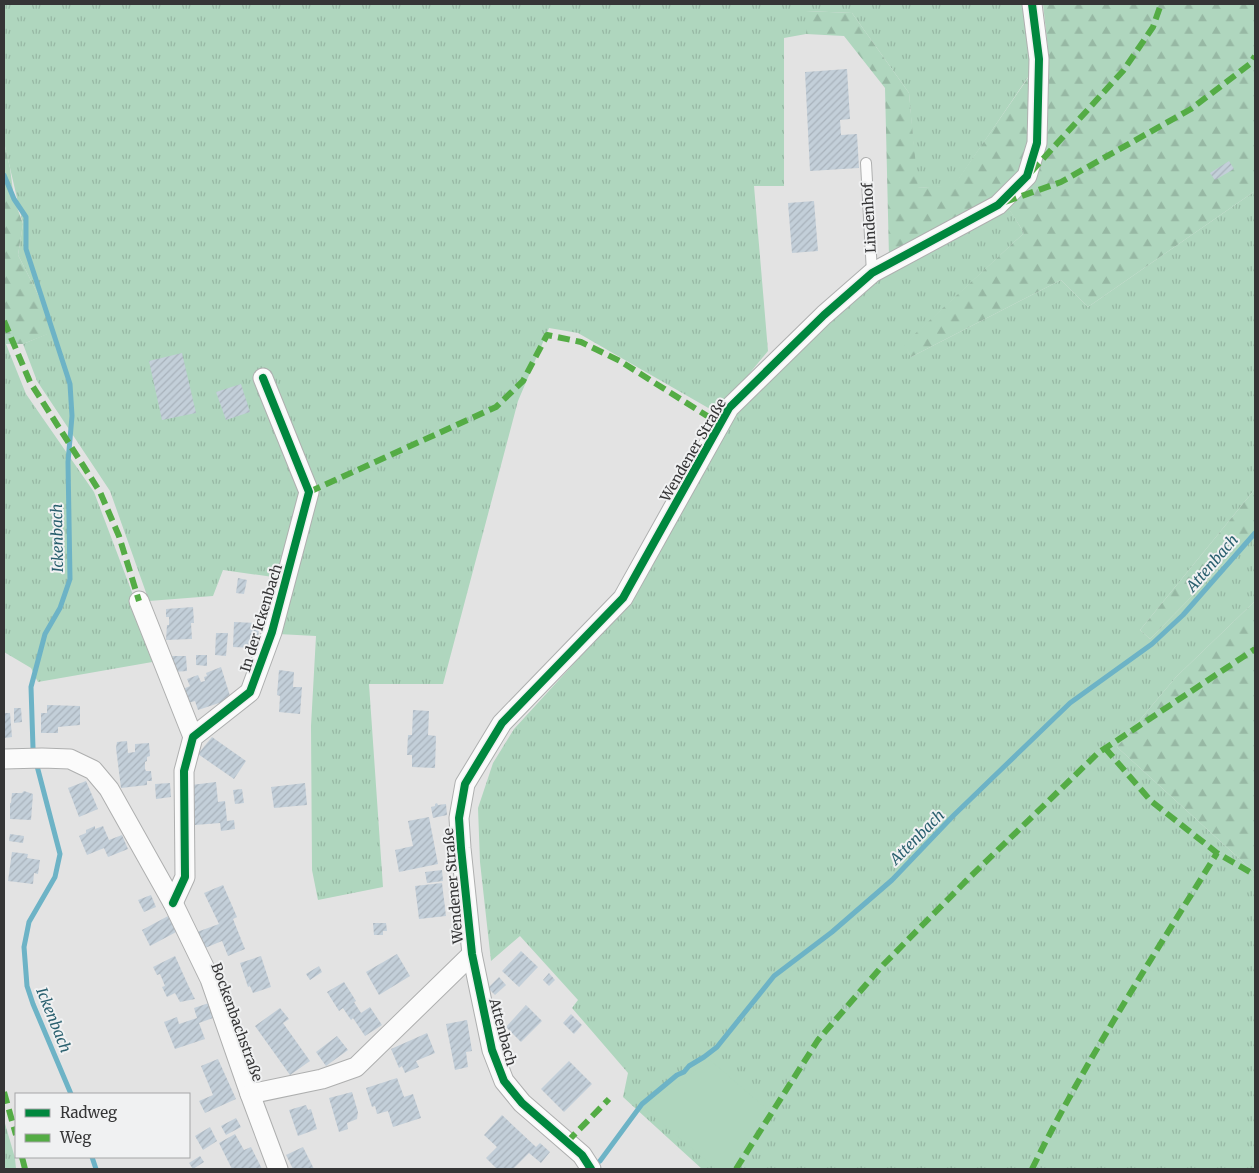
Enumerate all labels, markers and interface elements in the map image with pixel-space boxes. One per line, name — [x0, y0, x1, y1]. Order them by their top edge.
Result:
street label: Lindenhof — [858, 182, 880, 253]
street label: Wendener Straße — [656, 395, 730, 506]
water label: Ickenbach — [47, 503, 67, 573]
water label: Attenbach — [1181, 531, 1242, 596]
street label: In der Ickenbach — [236, 562, 286, 674]
water label: Attenbach — [885, 806, 948, 869]
street label: Wendener Straße — [439, 827, 467, 946]
street label: Bockenbachstraße — [207, 960, 267, 1084]
water label: Ickenbach — [32, 985, 76, 1055]
street label: Attenbach — [485, 995, 521, 1068]
legend — [15, 1093, 190, 1158]
text: Radweg — [60, 1103, 117, 1122]
text: Weg — [59, 1128, 91, 1147]

